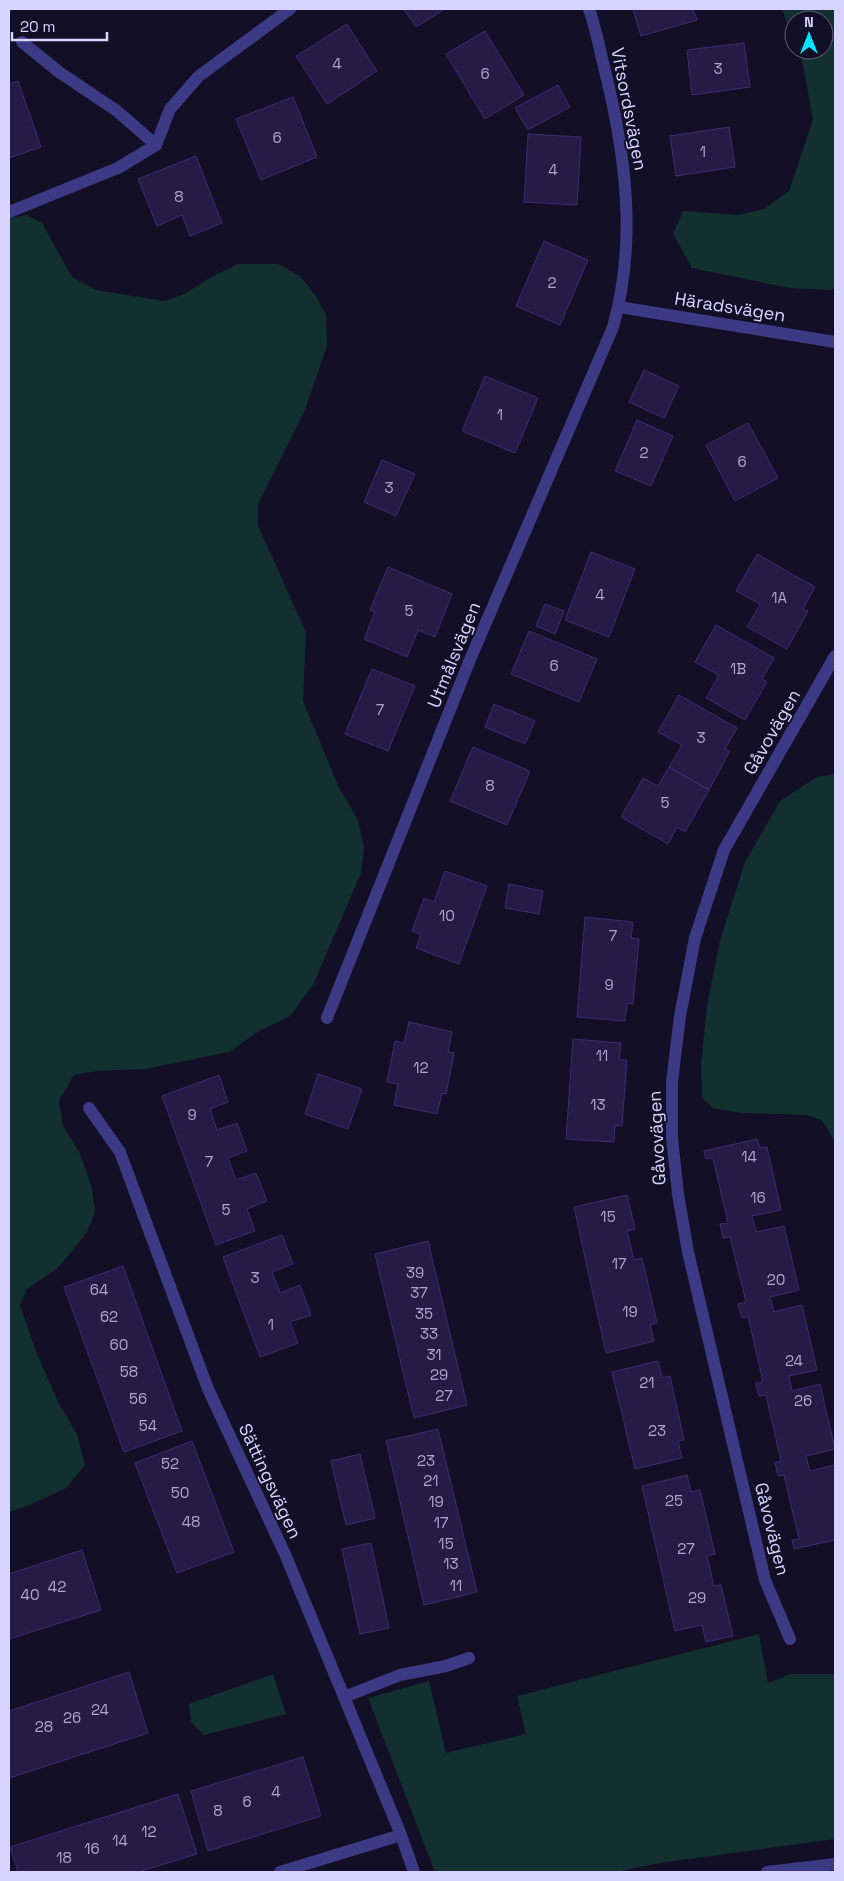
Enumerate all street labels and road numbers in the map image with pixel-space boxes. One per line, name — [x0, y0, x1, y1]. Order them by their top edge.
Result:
street label: Vitsordsvägen — [606, 46, 653, 172]
street label: Häradsvägen — [673, 286, 787, 327]
street label: Utmålsvägen — [422, 598, 485, 711]
street label: Gåvovägen — [738, 685, 805, 778]
street label: Gåvovägen — [643, 1090, 670, 1186]
street label: Sättingsvägen — [234, 1420, 307, 1542]
street label: Gåvovägen — [750, 1480, 795, 1578]

